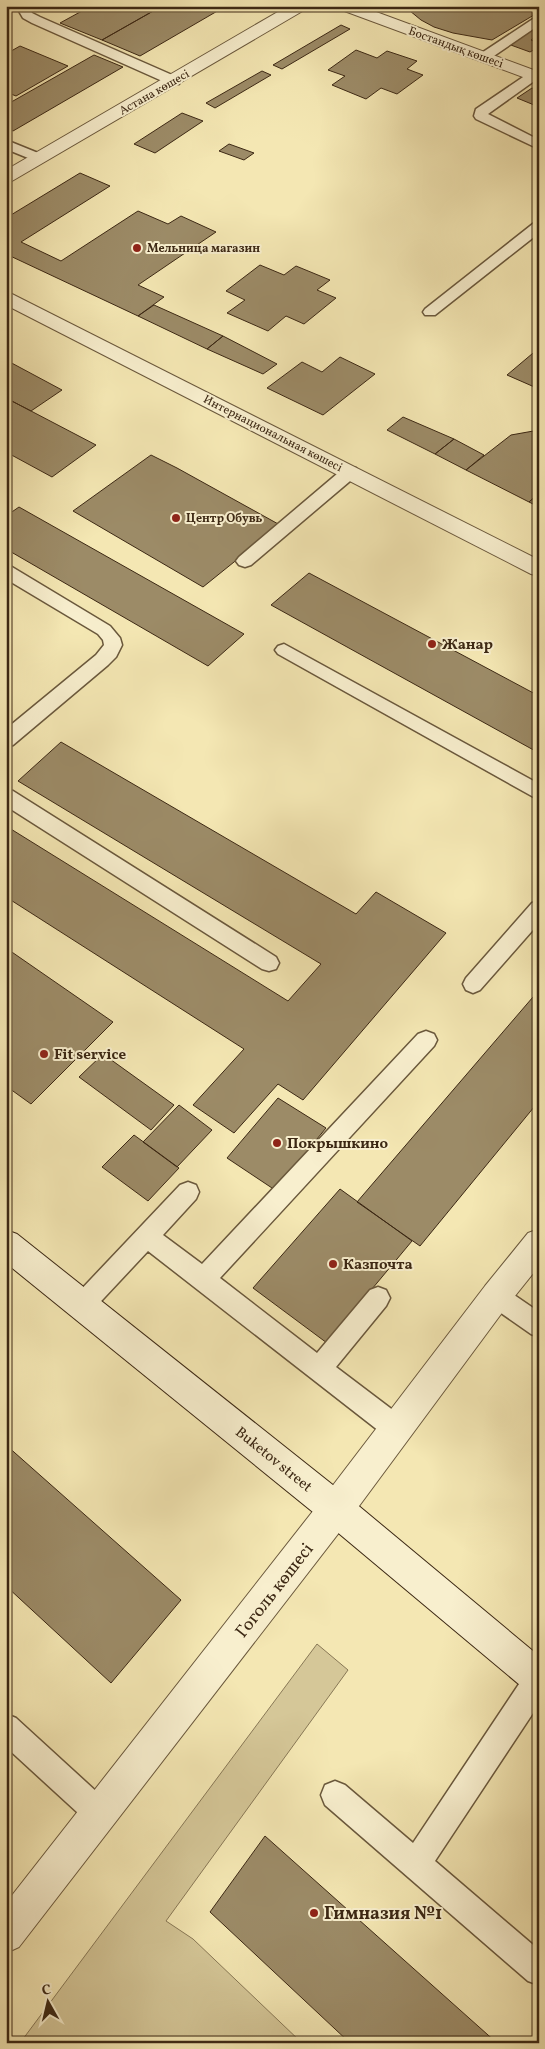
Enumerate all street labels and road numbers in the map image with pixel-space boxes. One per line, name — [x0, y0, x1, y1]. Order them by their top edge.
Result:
street label: Бостандық көшесі — [406, 23, 506, 73]
street label: Астана көшесі — [116, 66, 193, 119]
street label: Интернациональная көшесі — [200, 392, 345, 476]
street label: Buketov street — [230, 1423, 316, 1498]
street label: Гоголь көшесі — [230, 1538, 320, 1644]

